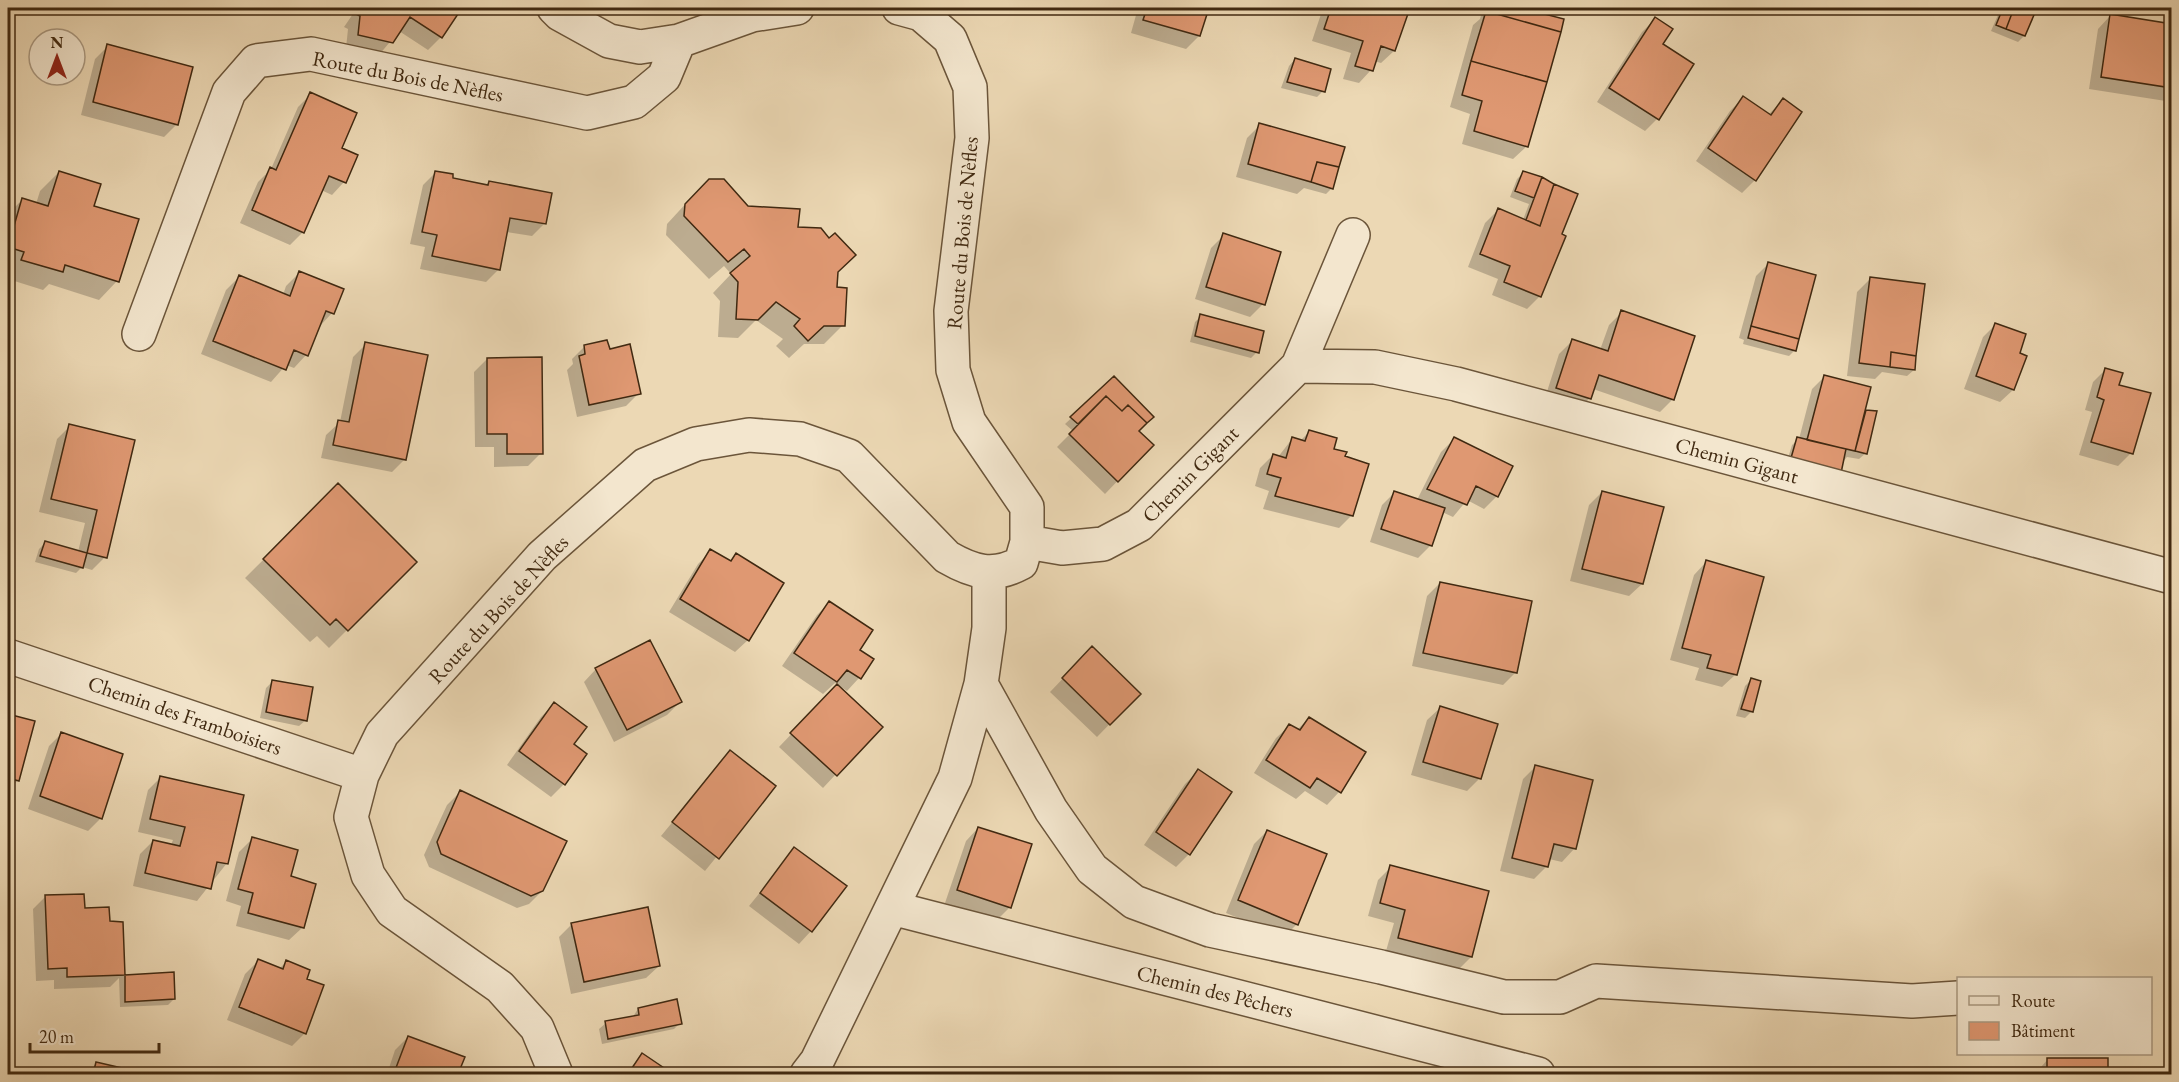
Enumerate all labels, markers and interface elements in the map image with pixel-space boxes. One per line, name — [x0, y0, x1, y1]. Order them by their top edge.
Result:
north arrow — [27, 27, 87, 87]
text: N — [51, 32, 64, 53]
street label: Route du Bois de Nèfles — [310, 44, 506, 108]
street label: Route du Bois de Nèfles — [940, 135, 984, 331]
street label: Chemin Gigant — [1136, 420, 1244, 528]
street label: Chemin Gigant — [1672, 431, 1802, 489]
street label: Route du Bois de Nèfles — [422, 529, 574, 689]
street label: Chemin des Framboisiers — [85, 669, 286, 761]
street label: Chemin des Pêchers — [1134, 959, 1296, 1024]
legend — [1957, 977, 2152, 1055]
text: Route — [2011, 989, 2055, 1012]
scale bar — [30, 1016, 159, 1054]
text: Bâtiment — [2011, 1019, 2075, 1042]
text: 20 m — [39, 1025, 74, 1048]

